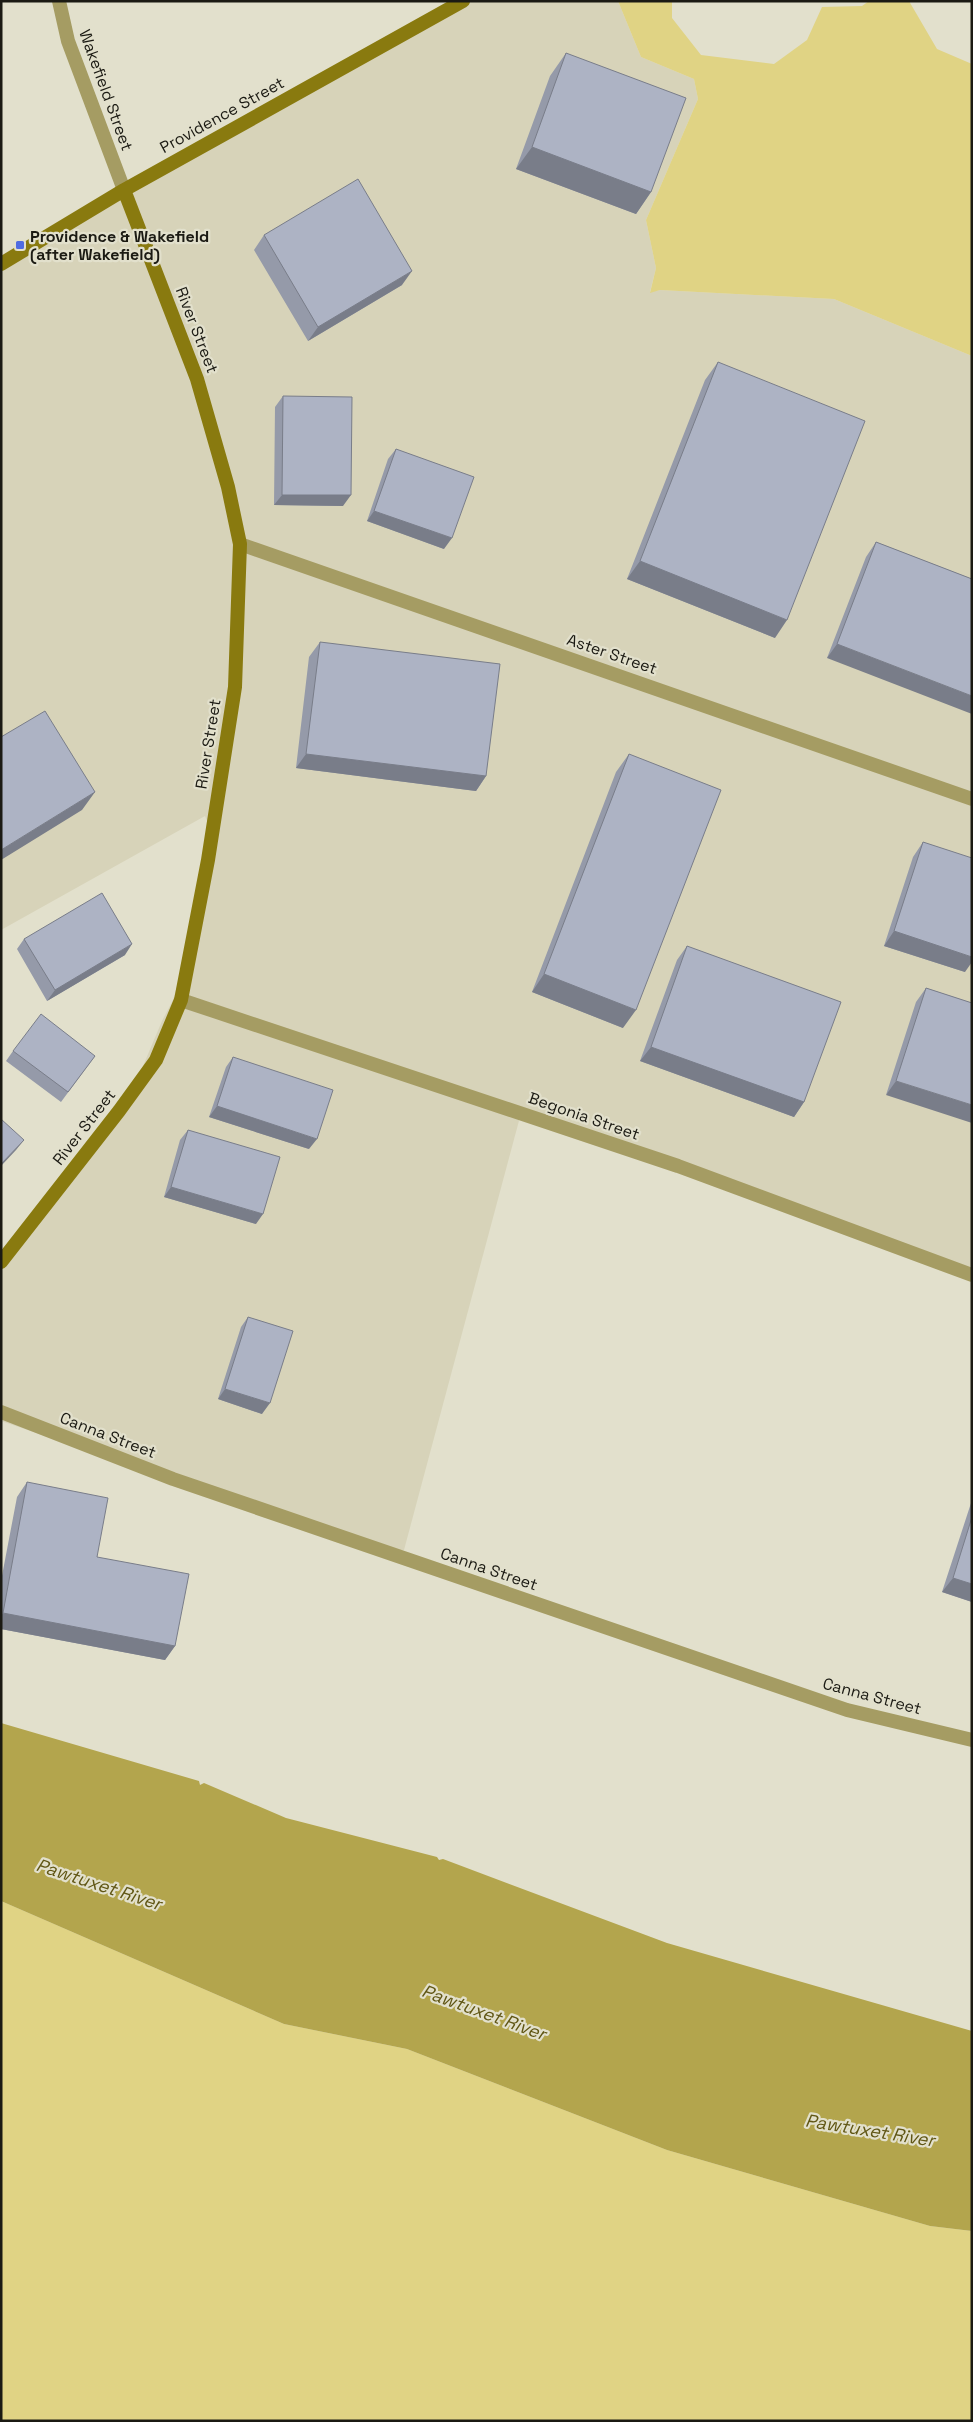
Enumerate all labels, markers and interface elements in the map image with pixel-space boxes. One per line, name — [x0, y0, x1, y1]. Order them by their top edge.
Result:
street label: Wakefield Street — [74, 26, 138, 154]
street label: Providence Street — [156, 72, 288, 158]
place label: Providence & Wakefield (after Wakefield) — [30, 226, 209, 265]
marker: Providence & Wakefield (after Wakefield) — [14, 239, 26, 251]
street label: River Street — [171, 284, 223, 376]
street label: Aster Street — [564, 629, 660, 679]
street label: River Street — [191, 698, 225, 790]
street label: River Street — [48, 1085, 120, 1169]
street label: Begonia Street — [526, 1087, 642, 1145]
street label: Canna Street — [57, 1407, 159, 1463]
street label: Canna Street — [438, 1543, 540, 1595]
street label: Canna Street — [820, 1673, 924, 1719]
water label: Pawtuxet River — [33, 1853, 167, 1916]
water label: Pawtuxet River — [419, 1979, 551, 2046]
water label: Pawtuxet River — [804, 2108, 938, 2152]

